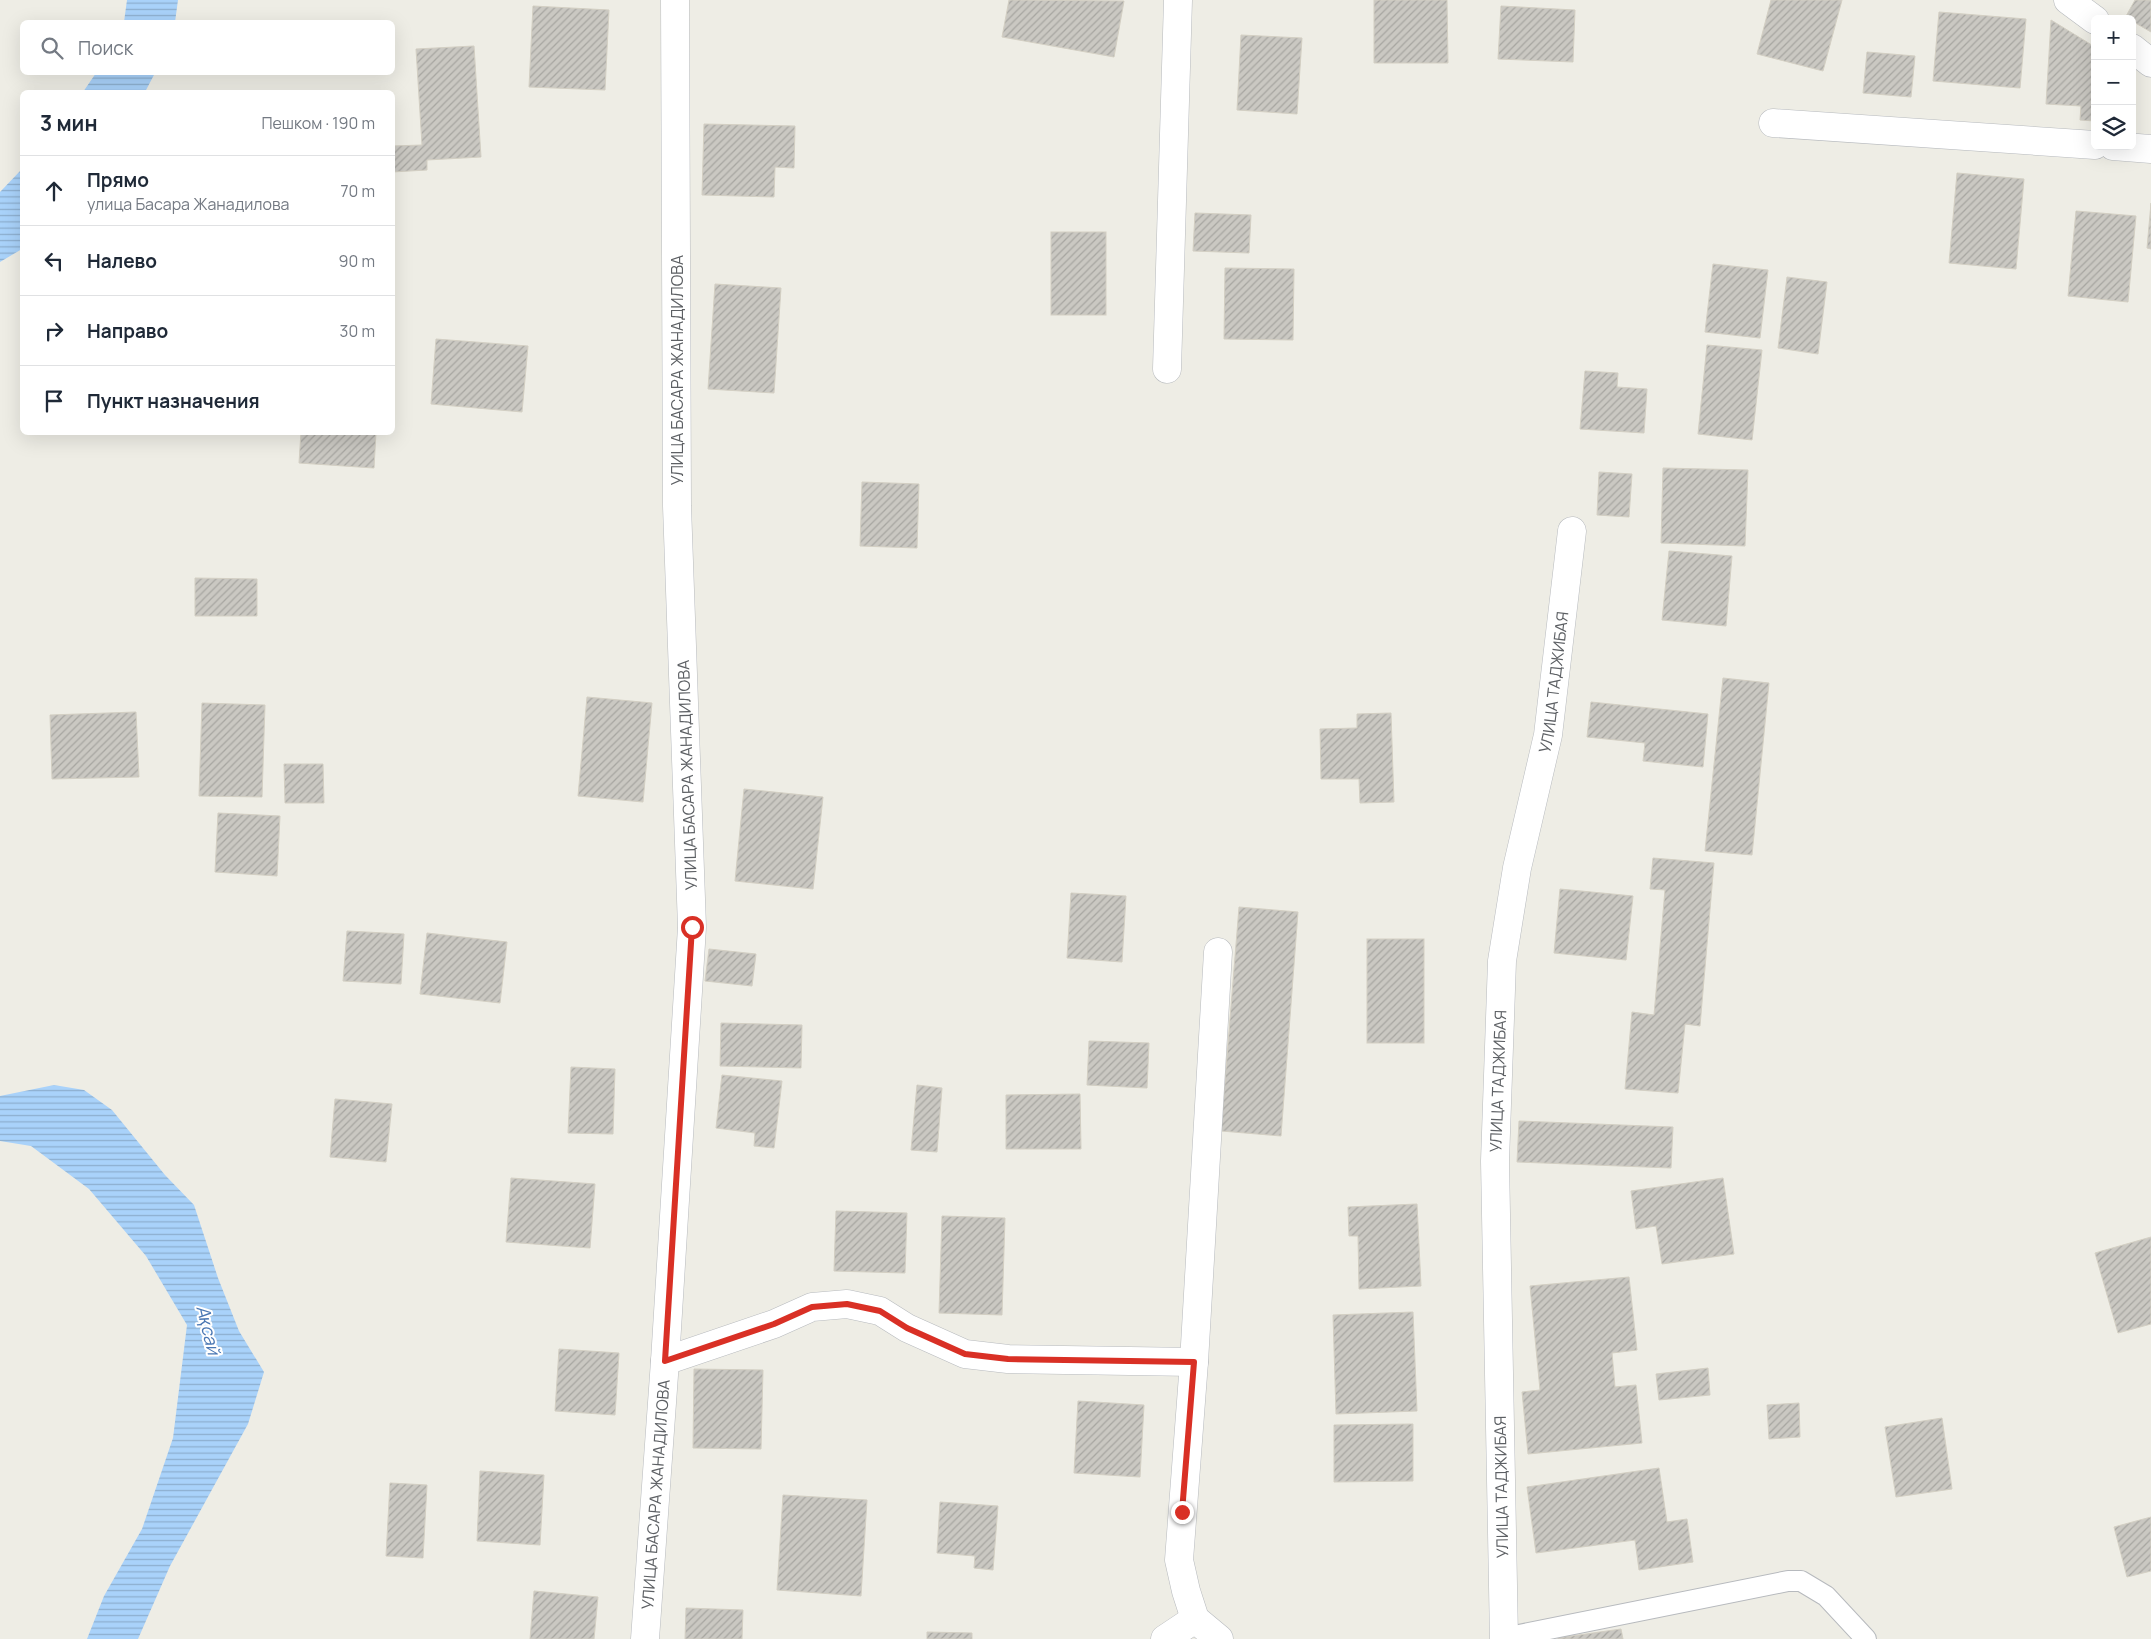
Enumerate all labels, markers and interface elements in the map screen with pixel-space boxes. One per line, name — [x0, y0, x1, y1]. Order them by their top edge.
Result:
map controls — [2091, 15, 2136, 150]
button: + — [2091, 15, 2136, 60]
search box — [20, 20, 395, 75]
icon: search — [38, 34, 66, 62]
text: Поиск — [78, 35, 133, 61]
button: − — [2091, 60, 2136, 105]
button: layers — [2091, 105, 2136, 150]
text: 3 мин — [40, 109, 97, 137]
text: Пешком · 190 m — [261, 112, 375, 134]
text: Прямо — [87, 167, 149, 193]
icon: ahead — [40, 177, 68, 205]
text: 70 m — [340, 180, 375, 202]
text: улица Басара Жанадилова — [87, 193, 290, 215]
icon: left — [40, 247, 68, 275]
text: Налево — [87, 248, 157, 274]
text: 90 m — [339, 250, 375, 272]
street label: УЛИЦА БАСАРА ЖАНАДИЛОВА — [666, 255, 688, 485]
icon: right — [40, 317, 68, 345]
text: Направо — [87, 318, 168, 344]
text: 30 m — [340, 320, 375, 342]
icon: arrive — [40, 387, 68, 415]
text: Пункт назначения — [87, 388, 260, 414]
street label: УЛИЦА ТАДЖИБАЯ — [1533, 610, 1573, 755]
street label: УЛИЦА БАСАРА ЖАНАДИЛОВА — [672, 659, 702, 891]
route start — [681, 916, 704, 939]
street label: УЛИЦА ТАДЖИБАЯ — [1484, 1010, 1511, 1153]
water label: Ақсай — [191, 1303, 227, 1359]
street label: УЛИЦА БАСАРА ЖАНАДИЛОВА — [636, 1379, 675, 1610]
street label: УЛИЦА ТАДЖИБАЯ — [1489, 1416, 1513, 1558]
route end — [1171, 1501, 1194, 1524]

